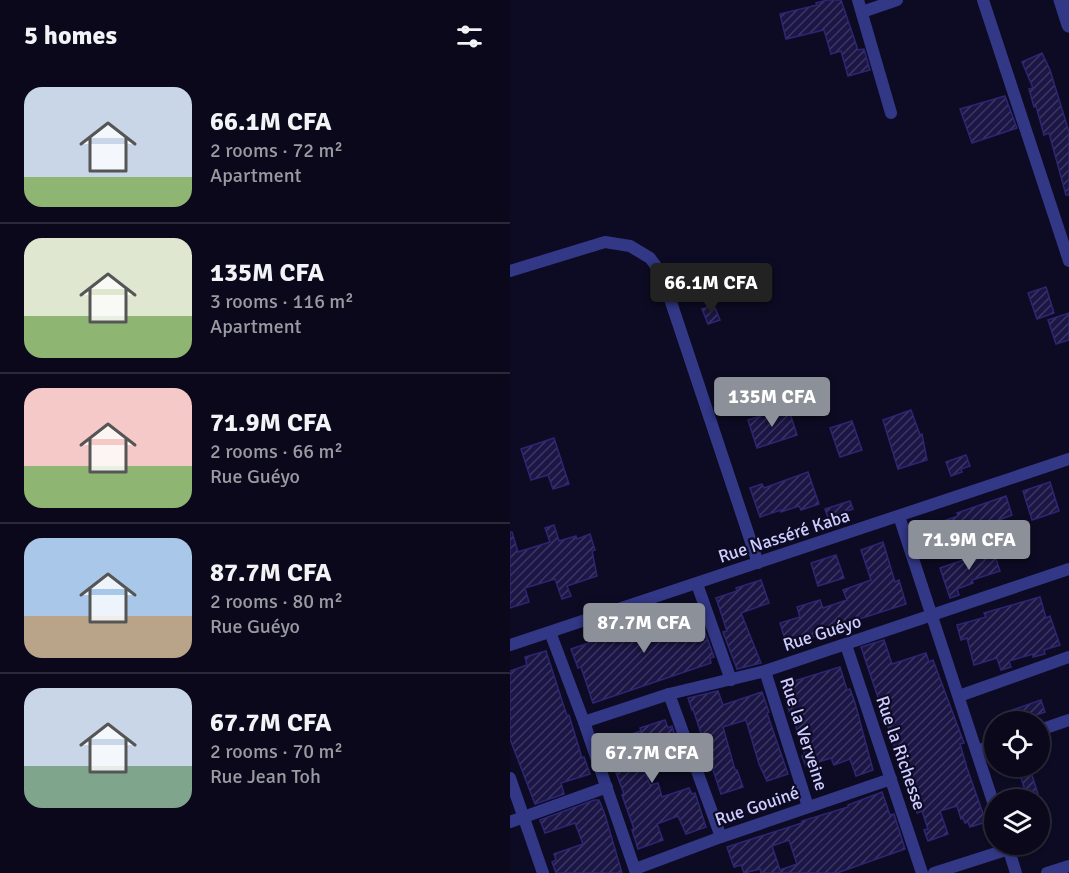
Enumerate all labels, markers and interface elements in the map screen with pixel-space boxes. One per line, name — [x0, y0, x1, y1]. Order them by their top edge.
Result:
text: 5 homes — [24, 20, 117, 52]
icon: filters — [453, 20, 486, 53]
text: 66.1M CFA — [210, 106, 332, 138]
icon: home — [72, 111, 144, 183]
text: 2 rooms · 72 m² — [210, 138, 343, 163]
text: Apartment — [210, 163, 302, 188]
text: 135M CFA — [210, 257, 324, 289]
icon: home — [72, 262, 144, 334]
pin: 66.1M CFA — [642, 263, 780, 314]
text: 66.1M CFA — [664, 270, 758, 295]
text: 3 rooms · 116 m² — [210, 289, 354, 314]
text: Apartment — [210, 314, 302, 339]
pin: 135M CFA — [710, 377, 834, 428]
text: 135M CFA — [728, 384, 816, 409]
text: 71.9M CFA — [210, 407, 332, 439]
icon: home — [72, 412, 144, 484]
text: 2 rooms · 66 m² — [210, 439, 343, 464]
text: Rue Guéyo — [210, 464, 300, 489]
street label: Rue Nasséré Kaba — [715, 504, 853, 568]
pin: 71.9M CFA — [900, 520, 1038, 571]
text: 71.9M CFA — [922, 527, 1016, 552]
text: 87.7M CFA — [210, 557, 332, 589]
icon: home — [72, 562, 144, 634]
text: 2 rooms · 80 m² — [210, 589, 343, 614]
pin: 87.7M CFA — [575, 603, 713, 654]
text: 87.7M CFA — [597, 610, 691, 635]
street label: Rue Guéyo — [780, 610, 864, 656]
text: Rue Guéyo — [210, 614, 300, 639]
street label: Rue la Verveine — [775, 675, 833, 793]
street label: Rue la Richesse — [871, 693, 931, 813]
text: 67.7M CFA — [210, 707, 332, 739]
map controls — [984, 711, 1050, 855]
button: locate — [984, 711, 1050, 777]
icon: home — [72, 712, 144, 784]
pin: 67.7M CFA — [583, 733, 721, 784]
text: 2 rooms · 70 m² — [210, 739, 343, 764]
text: 67.7M CFA — [605, 740, 699, 765]
text: Rue Jean Toh — [210, 764, 321, 789]
street label: Rue Gouiné — [712, 781, 802, 831]
button: layers — [984, 789, 1050, 855]

